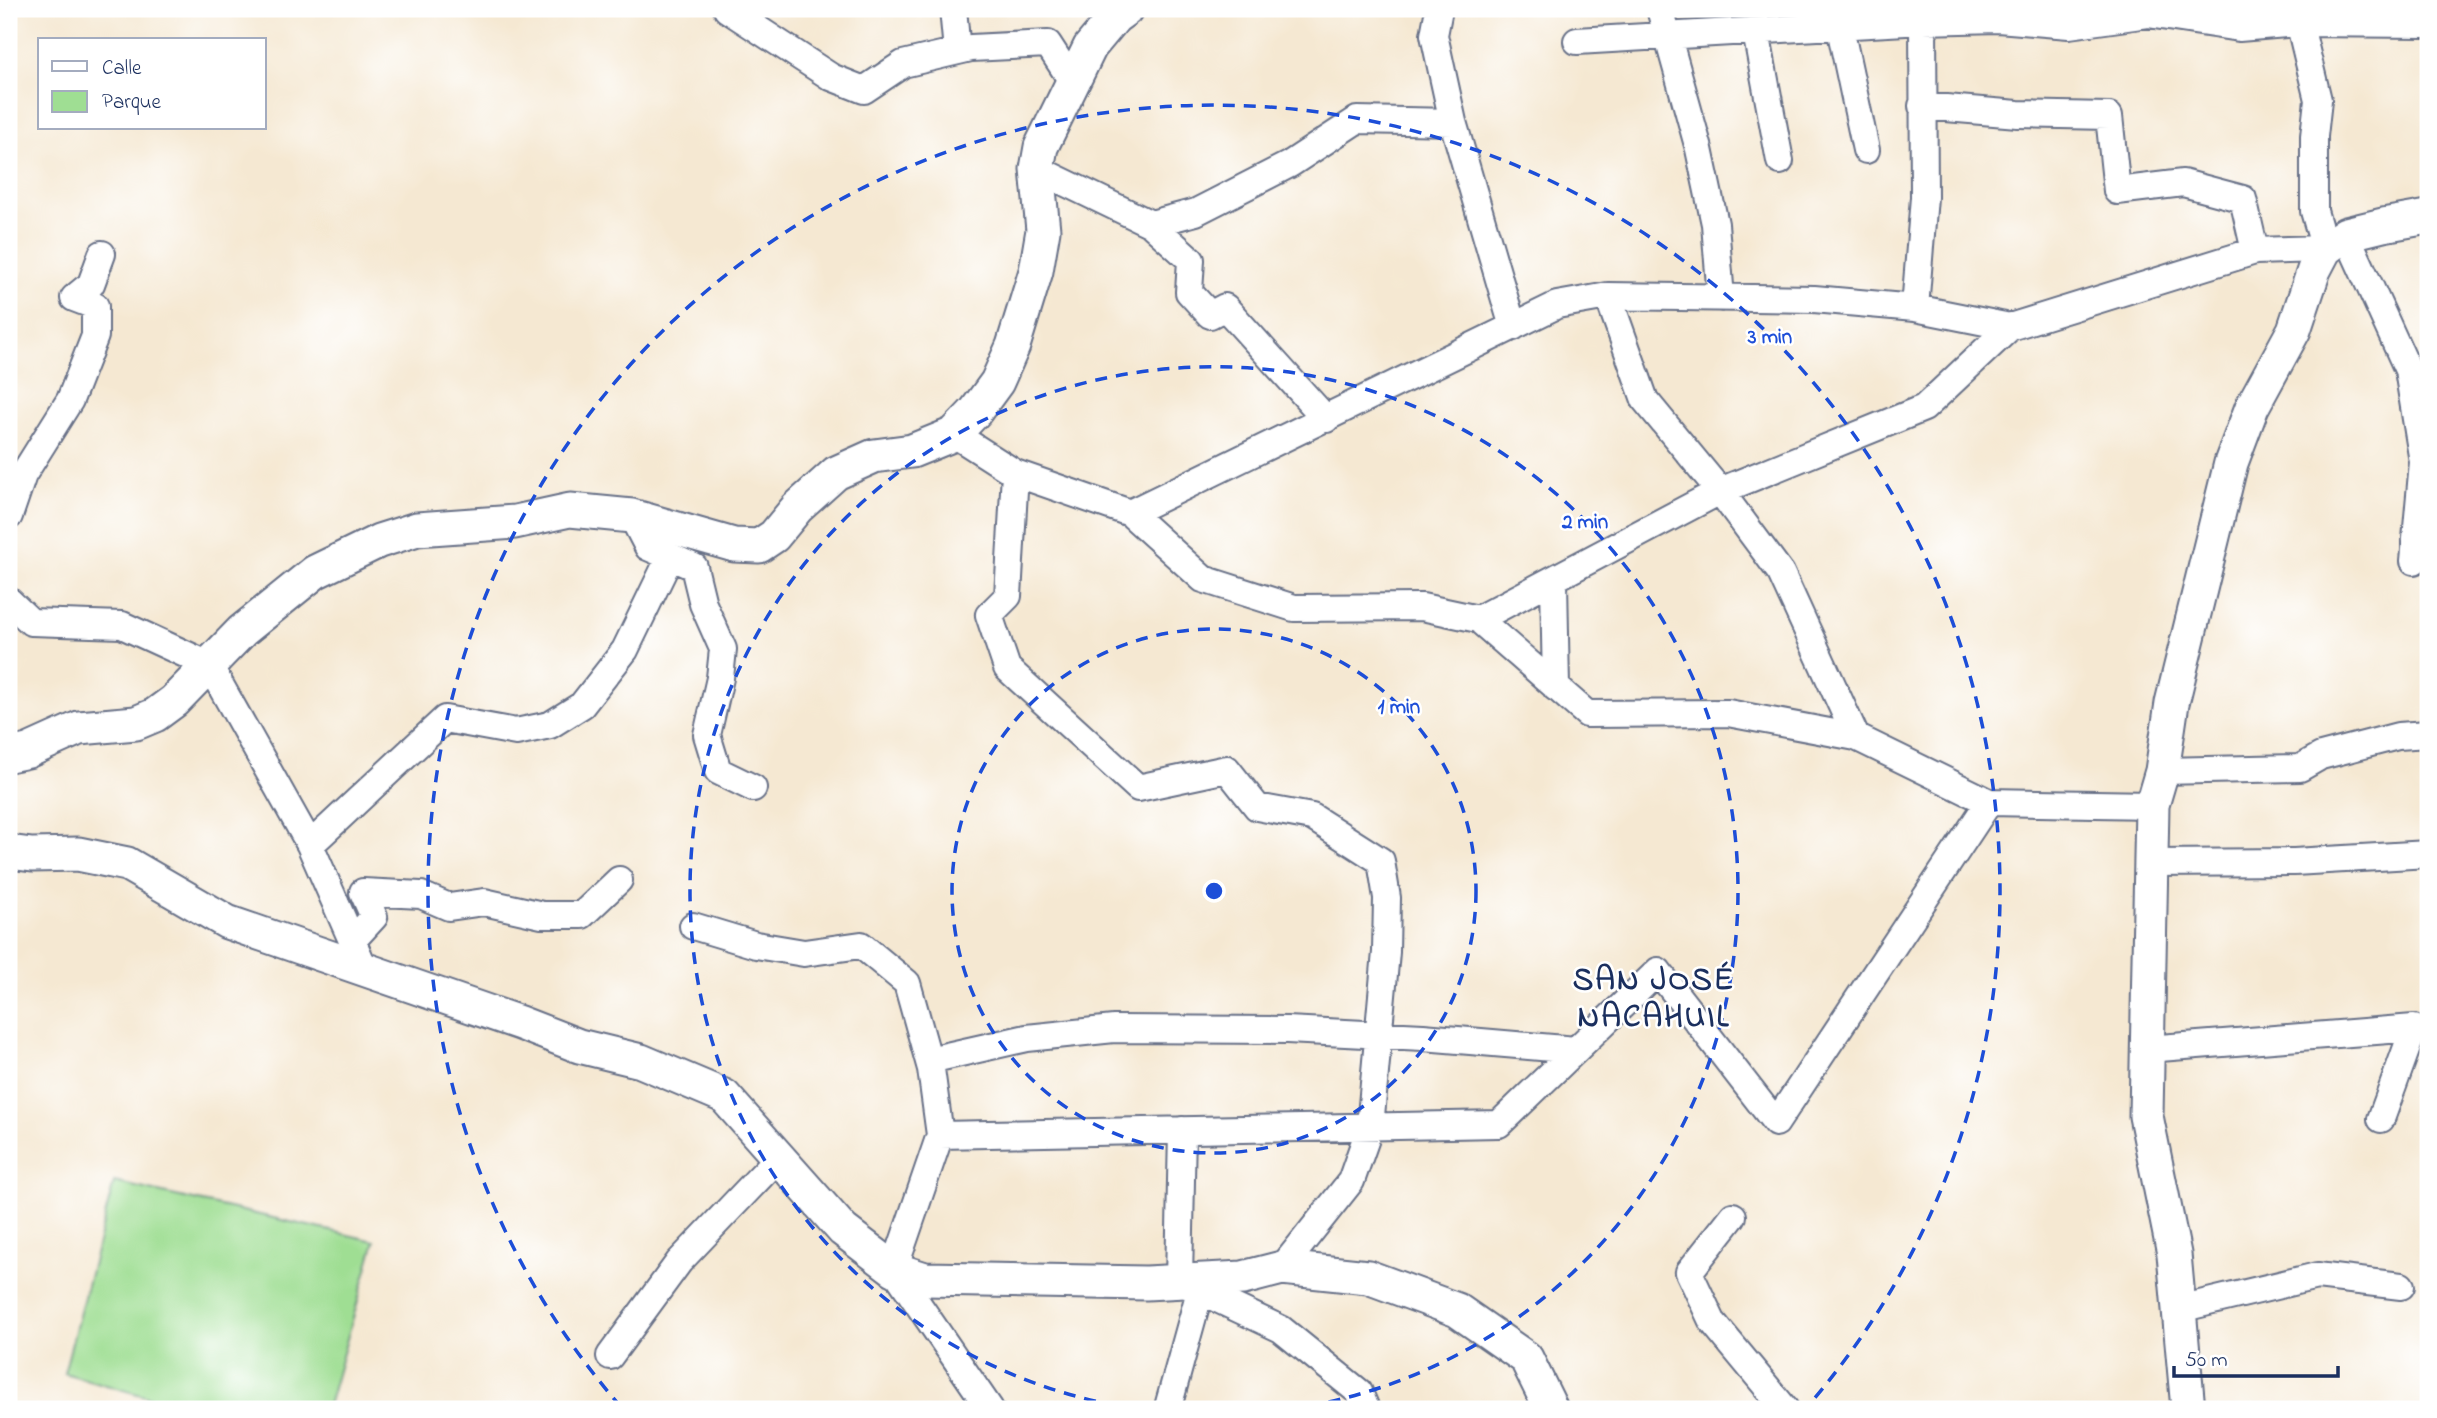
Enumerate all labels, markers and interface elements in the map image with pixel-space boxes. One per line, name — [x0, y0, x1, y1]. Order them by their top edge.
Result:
legend — [38, 38, 266, 130]
text: Calle — [102, 54, 142, 84]
text: Parque — [102, 88, 161, 118]
text: 3 min — [1747, 323, 1792, 353]
text: 2 min — [1561, 508, 1608, 538]
text: 1 min — [1378, 693, 1420, 723]
centre of rings — [1202, 879, 1226, 903]
district label: SAN JOSÉ NACAHUIL — [1573, 958, 1735, 1042]
scale bar — [2174, 1334, 2339, 1378]
text: 50 m — [2185, 1346, 2228, 1376]

